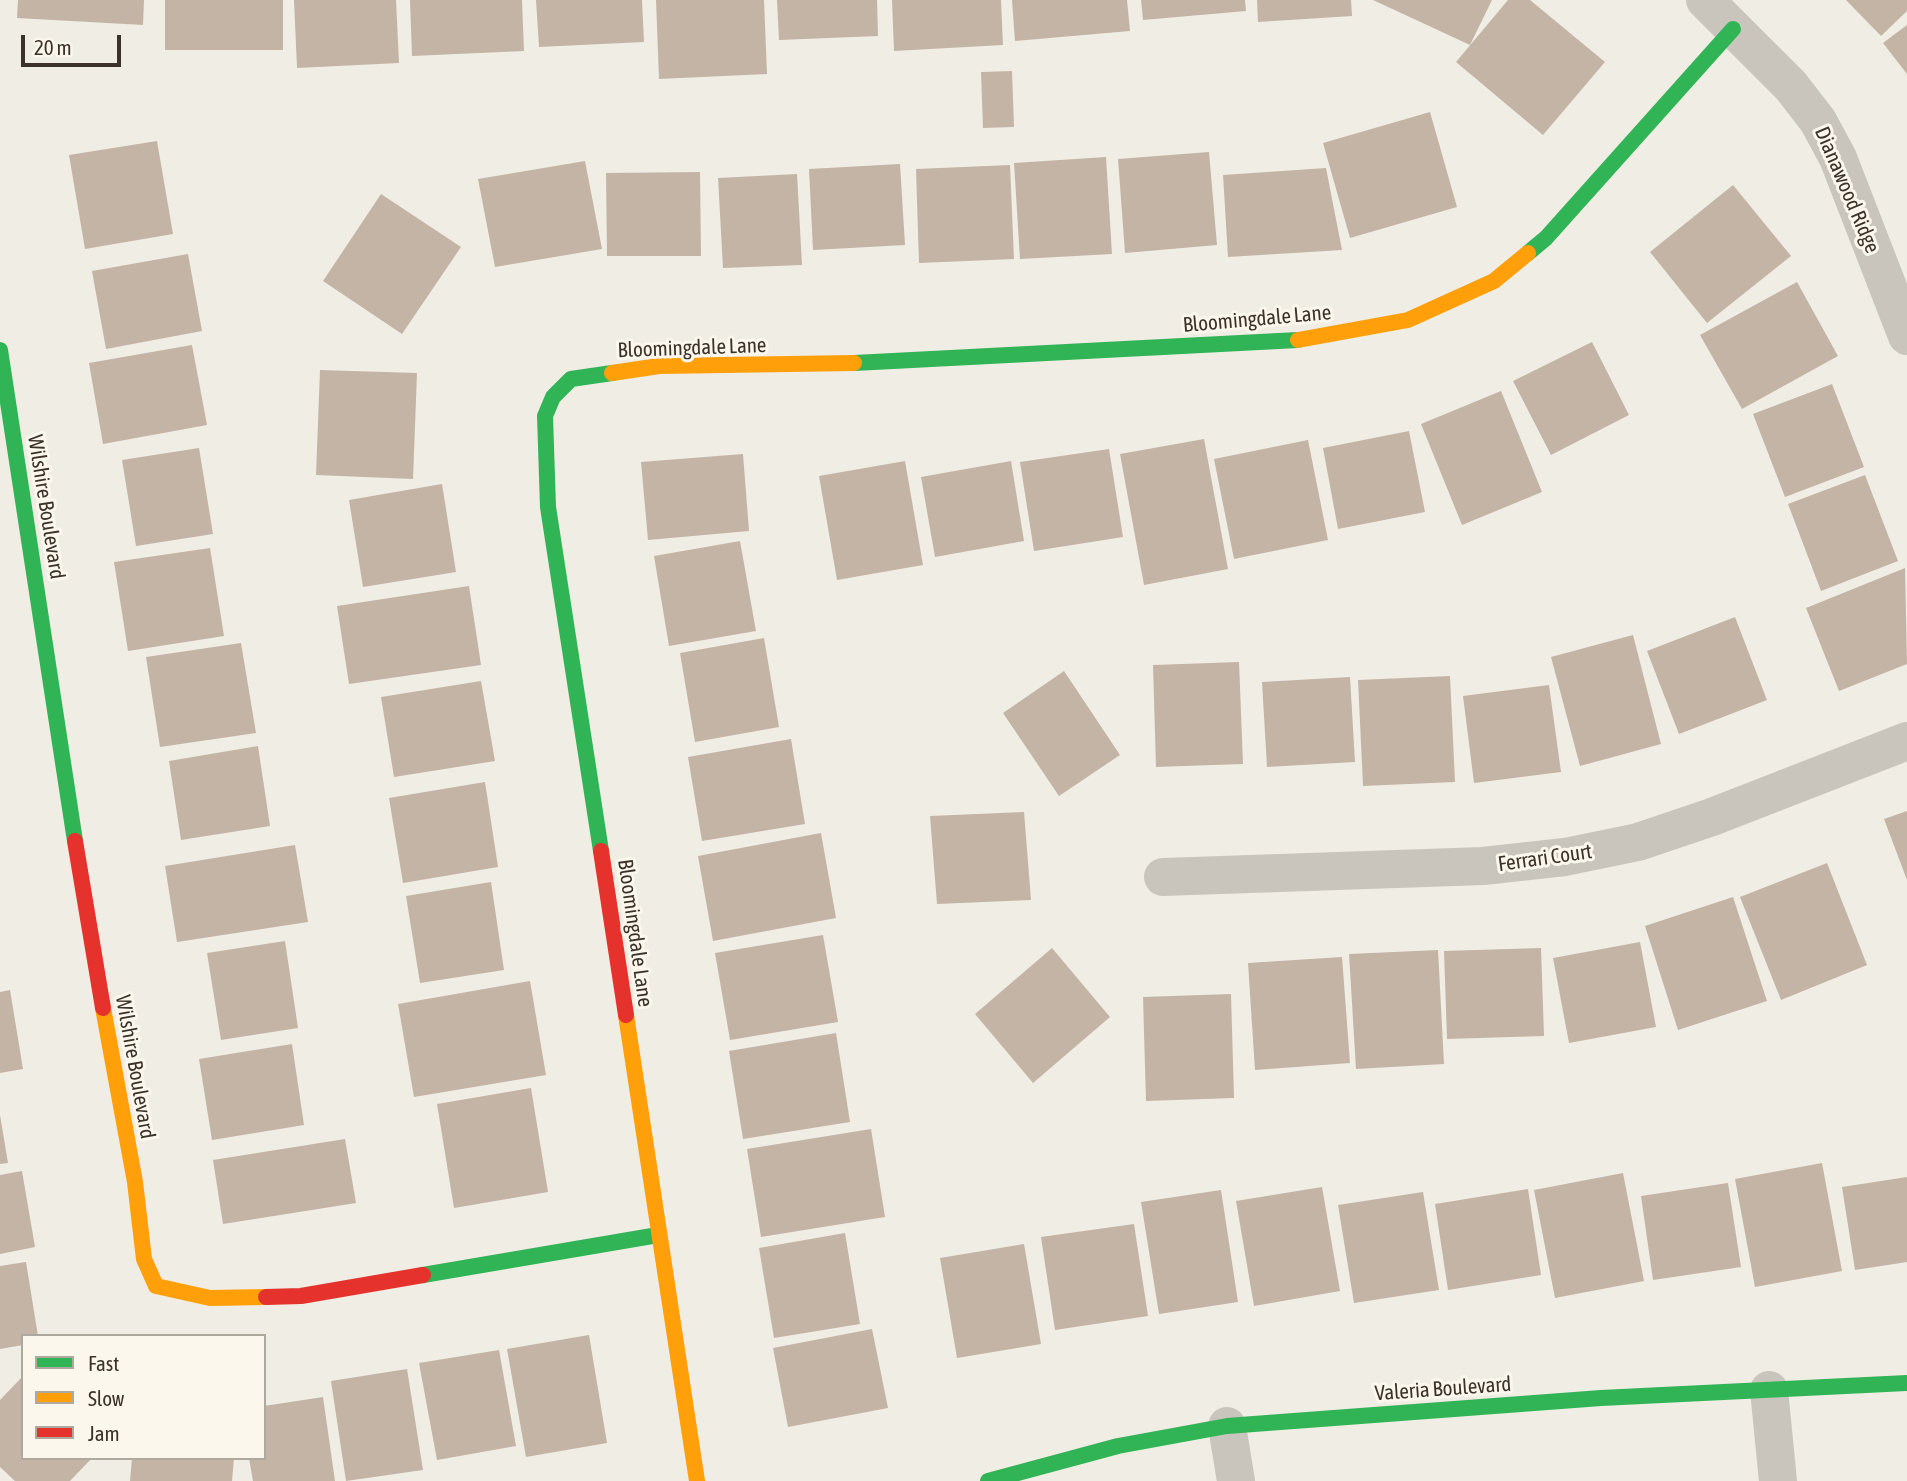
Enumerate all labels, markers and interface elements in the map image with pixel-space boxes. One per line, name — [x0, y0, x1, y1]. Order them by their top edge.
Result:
scale bar — [24, 21, 124, 65]
text: 20 m — [34, 35, 72, 59]
street label: Dianawood Ridge — [1809, 123, 1885, 257]
street label: Bloomingdale Lane — [1182, 300, 1332, 338]
street label: Bloomingdale Lane — [617, 333, 767, 363]
street label: Wilshire Boulevard — [22, 433, 70, 581]
street label: Ferrari Court — [1496, 839, 1594, 877]
street label: Bloomingdale Lane — [612, 858, 658, 1008]
street label: Wilshire Boulevard — [110, 993, 160, 1141]
legend — [21, 1334, 266, 1460]
text: Fast — [88, 1351, 119, 1375]
street label: Valeria Boulevard — [1374, 1372, 1512, 1406]
text: Slow — [88, 1386, 124, 1410]
text: Jam — [88, 1421, 120, 1445]

